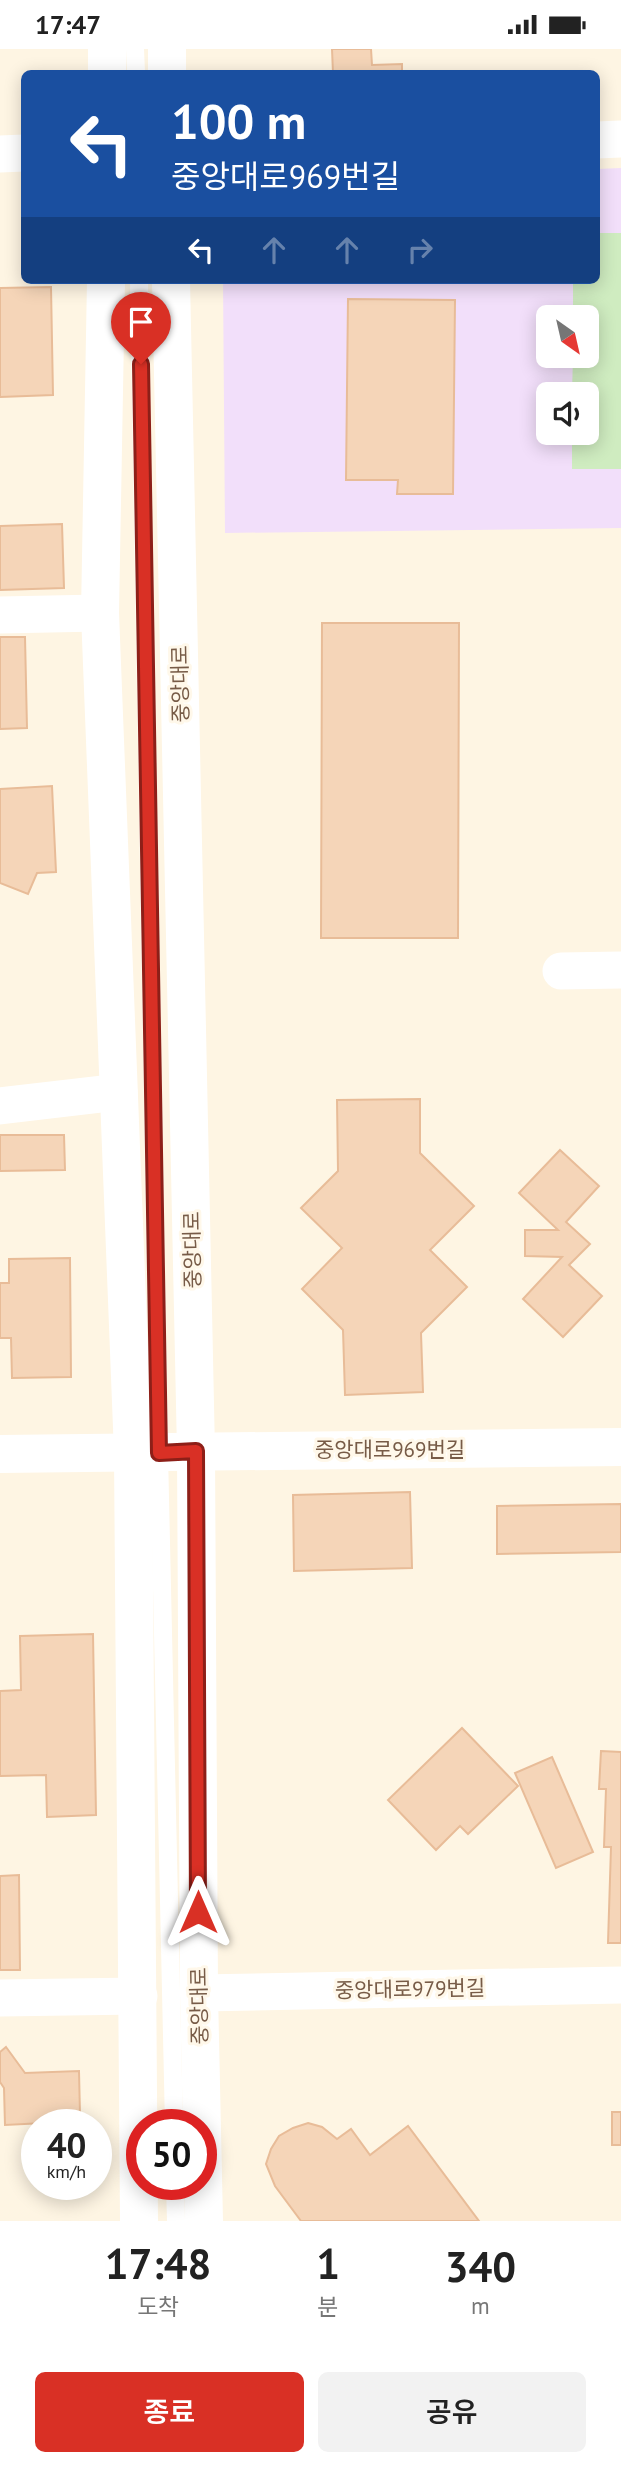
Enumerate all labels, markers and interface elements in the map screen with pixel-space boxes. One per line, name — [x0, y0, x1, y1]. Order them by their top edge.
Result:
text: 17:47 — [35, 8, 101, 41]
text: 100 m — [171, 89, 306, 153]
icon: left — [56, 98, 147, 189]
text: 중앙대로969번길 — [171, 155, 400, 197]
icon: left — [182, 231, 220, 269]
icon: ahead — [255, 231, 293, 269]
icon: ahead — [328, 231, 366, 269]
icon: right — [401, 231, 439, 269]
pin — [111, 292, 171, 364]
icon: arrive — [122, 303, 160, 341]
north arrow — [536, 305, 598, 367]
map controls — [536, 305, 599, 445]
button: sound — [536, 382, 599, 445]
street label: 중앙대로 — [166, 645, 194, 723]
street label: 중앙대로 — [178, 1211, 206, 1289]
street label: 중앙대로969번길 — [315, 1436, 465, 1463]
position arrow — [161, 1875, 235, 1949]
street label: 중앙대로 — [185, 1967, 213, 2045]
street label: 중앙대로979번길 — [335, 1974, 485, 2004]
speed limit sign: 50 — [126, 2109, 217, 2200]
text: 40 — [47, 2122, 86, 2168]
text: km/h — [47, 2160, 86, 2183]
text: 17:48 — [105, 2236, 211, 2291]
text: 1 — [316, 2236, 340, 2291]
text: 340 — [445, 2239, 516, 2294]
text: m — [471, 2291, 490, 2320]
text: 도착 — [137, 2292, 179, 2321]
text: 분 — [317, 2292, 339, 2321]
button: 종료 — [35, 2372, 304, 2452]
button: 공유 — [318, 2372, 586, 2452]

